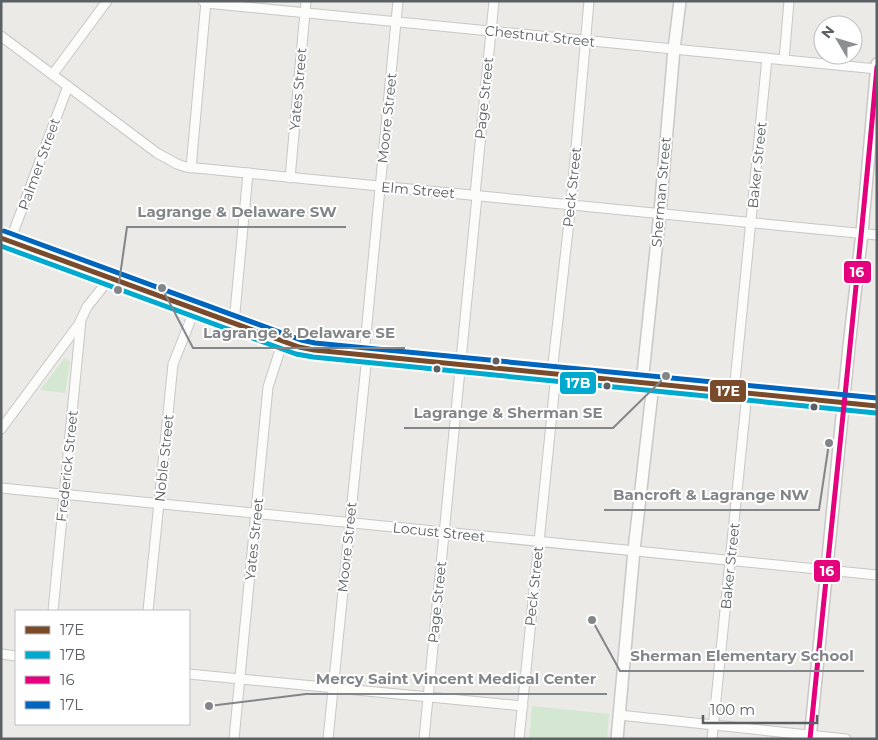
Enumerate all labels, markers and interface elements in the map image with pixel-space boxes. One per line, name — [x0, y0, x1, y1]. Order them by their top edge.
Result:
north arrow — [813, 15, 863, 65]
street label: Chestnut Street — [484, 21, 596, 51]
text: N — [817, 22, 838, 42]
street label: Yates Street — [285, 47, 311, 131]
street label: Page Street — [471, 56, 497, 140]
street label: Moore Street — [373, 72, 401, 164]
street label: Palmer Street — [14, 115, 64, 213]
street label: Baker Street — [744, 121, 771, 209]
street label: Sherman Street — [647, 136, 675, 248]
street label: Peck Street — [559, 146, 585, 228]
street label: Elm Street — [380, 178, 456, 202]
callout: Lagrange & Delaware SW — [127, 197, 346, 227]
text: Lagrange & Delaware SW — [137, 202, 337, 221]
line badge: 16 — [843, 260, 872, 284]
text: 16 — [850, 263, 864, 281]
callout: Lagrange & Delaware SE — [193, 318, 405, 348]
text: Lagrange & Delaware SE — [203, 323, 395, 342]
unlabelled marker — [491, 356, 501, 366]
unlabelled marker — [432, 364, 442, 374]
line badge: 17B — [559, 371, 597, 395]
text: 17B — [566, 374, 591, 392]
line badge: 17E — [709, 379, 747, 403]
unlabelled marker — [602, 381, 612, 391]
text: 17E — [716, 382, 740, 400]
callout: Lagrange & Sherman SE — [404, 398, 613, 428]
unlabelled marker — [809, 402, 819, 412]
text: Lagrange & Sherman SE — [414, 403, 602, 422]
street label: Frederick Street — [52, 409, 82, 523]
street label: Noble Street — [150, 413, 178, 503]
callout: Bancroft & Lagrange NW — [604, 480, 819, 510]
text: Bancroft & Lagrange NW — [613, 485, 810, 504]
street label: Yates Street — [241, 497, 267, 581]
street label: Moore Street — [333, 501, 361, 593]
street label: Locust Street — [392, 518, 486, 546]
street label: Baker Street — [717, 522, 744, 610]
street label: Peck Street — [521, 545, 547, 627]
line badge: 16 — [813, 559, 841, 583]
street label: Page Street — [424, 560, 450, 644]
text: 16 — [820, 562, 834, 580]
legend — [15, 610, 190, 725]
text: 17E — [60, 620, 84, 639]
callout: Sherman Elementary School — [620, 641, 864, 671]
text: 17B — [60, 645, 86, 664]
text: Sherman Elementary School — [630, 646, 854, 665]
callout: Mercy Saint Vincent Medical Center — [306, 664, 607, 694]
text: Mercy Saint Vincent Medical Center — [316, 669, 597, 688]
text: 16 — [60, 670, 75, 689]
scale bar — [703, 692, 817, 724]
text: 17L — [60, 695, 83, 714]
text: 100 m — [710, 700, 755, 719]

